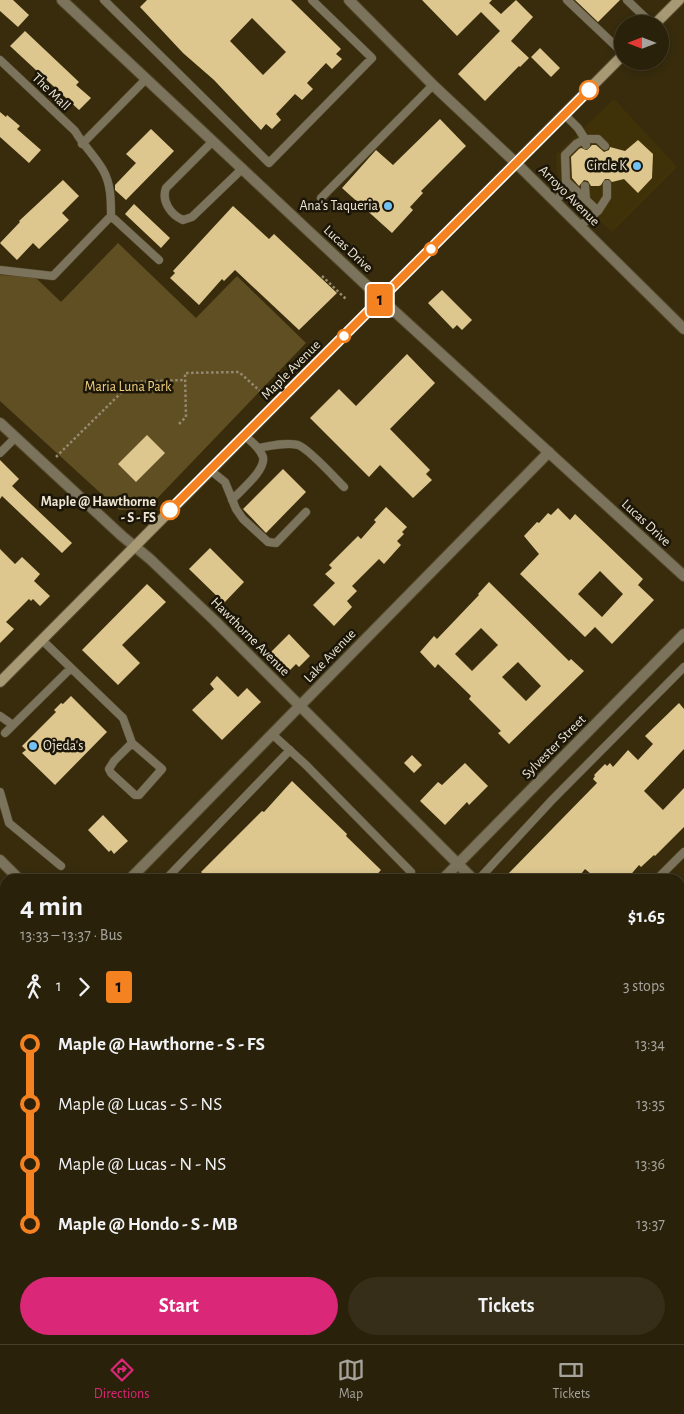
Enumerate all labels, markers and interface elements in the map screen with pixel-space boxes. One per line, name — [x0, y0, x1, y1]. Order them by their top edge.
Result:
north arrow — [614, 15, 669, 70]
map controls — [614, 15, 669, 70]
street label: The Mall — [29, 71, 73, 113]
unlabelled marker — [579, 80, 599, 100]
place label: Circle K — [587, 159, 627, 173]
marker: Circle K — [631, 160, 643, 172]
street label: Arroyo Avenue — [536, 163, 602, 229]
place label: Ana's Taqueria — [299, 199, 379, 213]
marker: Ana's Taqueria — [382, 200, 394, 212]
street label: Lucas Drive — [321, 223, 375, 275]
unlabelled marker — [424, 242, 438, 256]
line badge: 1 — [364, 284, 396, 316]
text: 1 — [377, 291, 383, 309]
unlabelled marker — [337, 329, 351, 343]
street label: Maple Avenue — [259, 338, 323, 402]
park label: Maria Luna Park — [85, 380, 172, 394]
place label: Maple @ Hawthorne - S - FS — [41, 495, 156, 525]
street label: Lucas Drive — [619, 497, 673, 549]
marker: Maple @ Hawthorne - S - FS — [160, 500, 180, 520]
street label: Hawthorne Avenue — [208, 595, 292, 679]
street label: Lake Avenue — [301, 627, 359, 685]
street label: Sylvester Street — [519, 712, 589, 782]
place label: Ojeda's — [43, 739, 83, 753]
marker: Ojeda's — [27, 740, 39, 752]
text: 4 min — [20, 893, 83, 921]
text: $1.65 — [628, 907, 665, 926]
text: 13:33 – 13:37 · Bus — [20, 927, 122, 943]
icon: walk — [20, 973, 48, 1001]
icon: forward — [70, 973, 98, 1001]
text: 1 — [56, 978, 62, 994]
text: 1 — [116, 978, 122, 996]
text: 3 stops — [623, 978, 665, 994]
text: Maple @ Hawthorne - S - FS — [58, 1035, 265, 1054]
text: 13:34 — [635, 1036, 665, 1052]
text: Maple @ Lucas - S - NS — [58, 1095, 222, 1114]
text: 13:35 — [636, 1096, 665, 1112]
text: Maple @ Lucas - N - NS — [58, 1155, 226, 1174]
text: 13:36 — [635, 1156, 665, 1172]
text: Maple @ Hondo - S - MB — [58, 1215, 238, 1234]
text: 13:37 — [636, 1216, 665, 1232]
button: Start — [20, 1277, 338, 1335]
button: Tickets — [348, 1277, 665, 1335]
tab: Directions — [94, 1356, 150, 1403]
tab: Map — [337, 1356, 365, 1403]
tab: Tickets — [552, 1356, 590, 1403]

